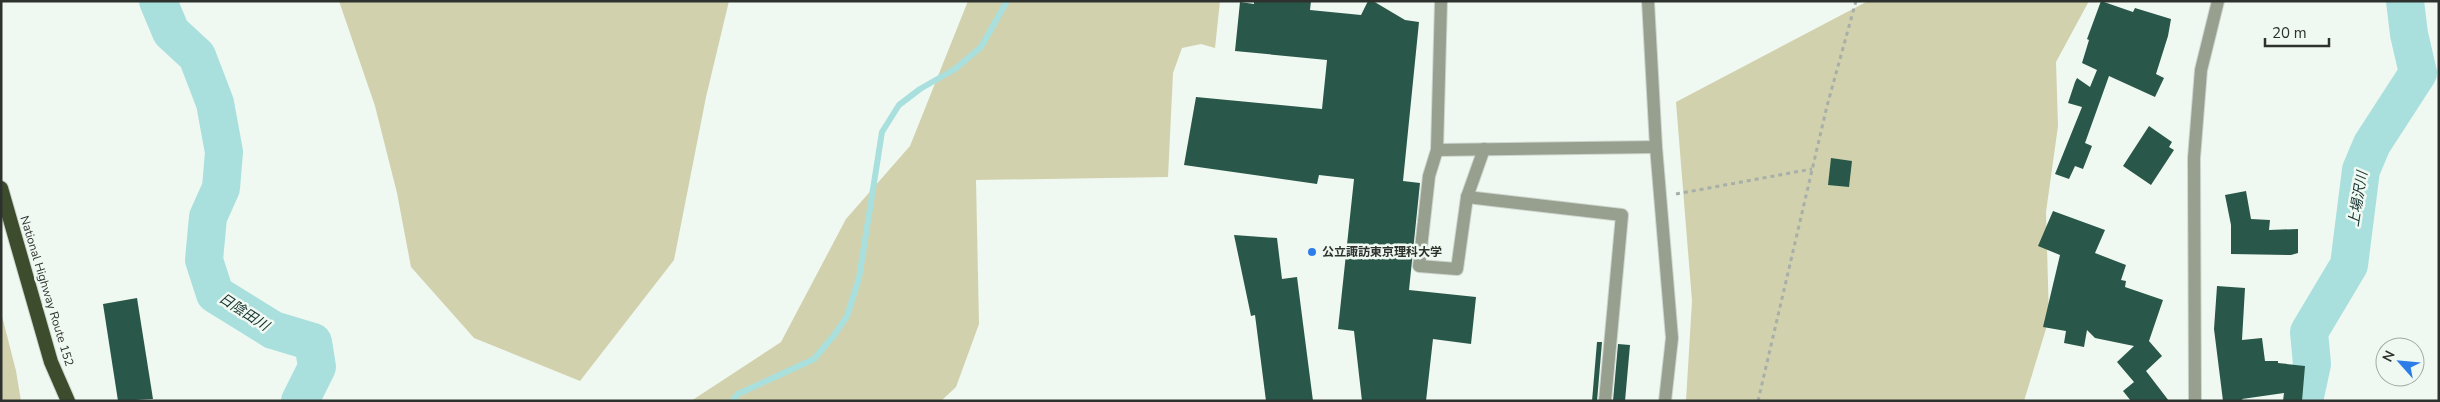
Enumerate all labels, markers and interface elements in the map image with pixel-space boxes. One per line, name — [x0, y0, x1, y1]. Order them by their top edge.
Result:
scale bar — [2265, 15, 2329, 47]
text: 20 m — [2272, 23, 2307, 43]
water label: 上場沢川 — [2344, 168, 2372, 228]
street label: National Highway Route 152 — [16, 214, 78, 368]
place label: 公立諏訪東京理科大学 — [1322, 244, 1442, 260]
marker: 公立諏訪東京理科大学 — [1306, 246, 1318, 258]
water label: 日陰田川 — [215, 289, 274, 336]
north arrow — [2375, 337, 2425, 387]
text: N — [2378, 347, 2400, 365]

